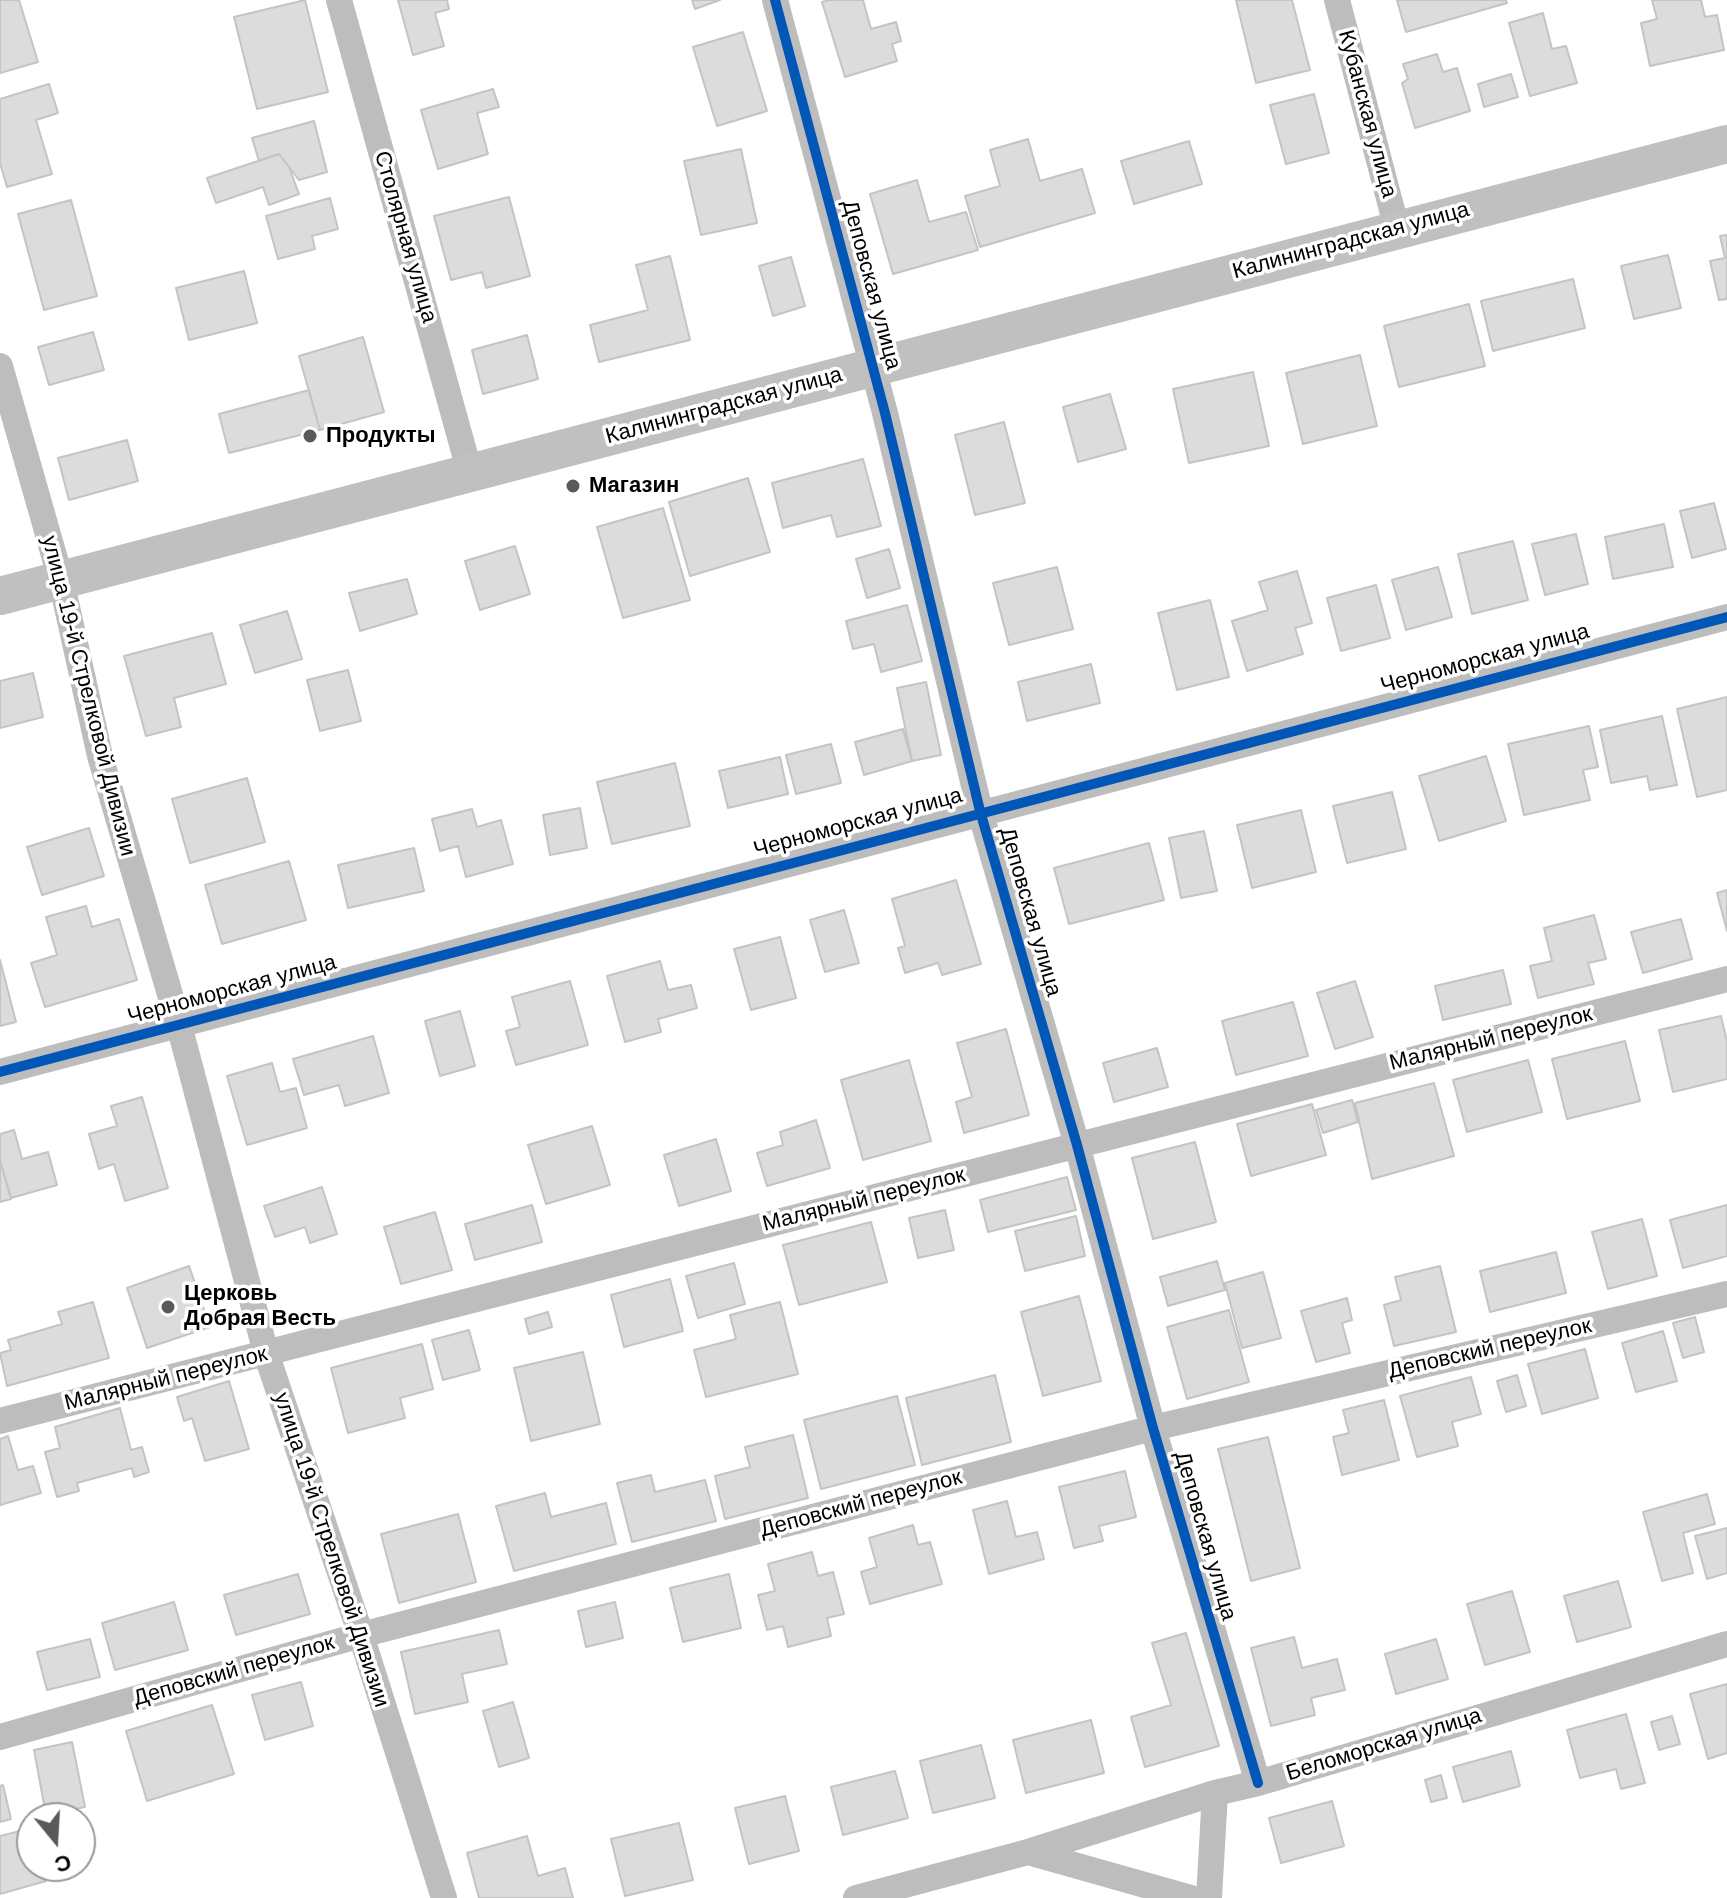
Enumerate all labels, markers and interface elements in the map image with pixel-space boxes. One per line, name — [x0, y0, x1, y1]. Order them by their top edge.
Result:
street label: Кубанская улица — [1332, 27, 1402, 201]
street label: Столярная улица — [368, 148, 442, 326]
street label: Деповская улица — [836, 197, 906, 373]
street label: Калининградская улица — [1230, 197, 1472, 285]
street label: Калининградская улица — [603, 362, 845, 450]
place label: Продукты — [326, 423, 435, 449]
marker: Продукты — [301, 427, 319, 445]
place label: Магазин — [589, 473, 679, 499]
marker: Магазин — [564, 477, 582, 495]
street label: улица 19-й Стрелковой Дивизии — [35, 533, 141, 859]
street label: Черноморская улица — [1378, 618, 1592, 700]
street label: Черноморская улица — [751, 782, 965, 864]
street label: Деповская улица — [993, 824, 1067, 1000]
street label: Черноморская улица — [125, 949, 339, 1031]
street label: Малярный переулок — [1387, 1001, 1595, 1077]
street label: Малярный переулок — [760, 1162, 968, 1238]
place label: Церковь Добрая Весть — [184, 1281, 336, 1332]
marker: Церковь Добрая Весть — [159, 1298, 177, 1316]
street label: Деповский переулок — [1386, 1313, 1594, 1385]
street label: Малярный переулок — [62, 1341, 270, 1417]
street label: улица 19-й Стрелковой Дивизии — [268, 1389, 394, 1711]
street label: Деповская улица — [1168, 1448, 1242, 1624]
street label: Деповский переулок — [757, 1464, 965, 1544]
street label: Деповский переулок — [130, 1630, 338, 1712]
street label: Беломорская улица — [1283, 1703, 1485, 1787]
north arrow — [16, 1802, 96, 1882]
text: С — [52, 1849, 74, 1878]

